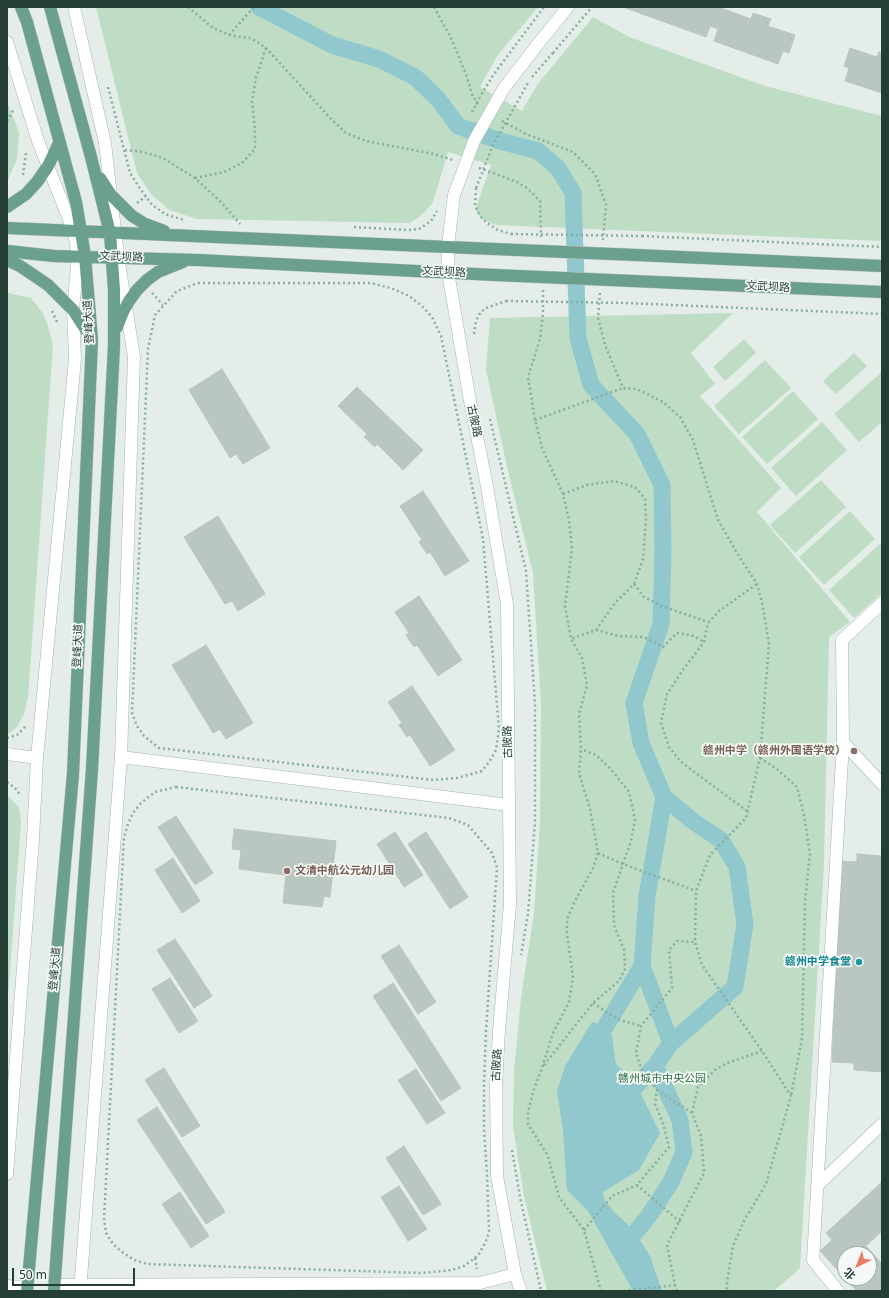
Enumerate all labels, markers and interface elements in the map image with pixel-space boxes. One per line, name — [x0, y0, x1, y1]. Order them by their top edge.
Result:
street label: 文武坝路 — [99, 250, 143, 264]
street label: 文武坝路 — [422, 264, 466, 280]
street label: 文武坝路 — [746, 279, 790, 295]
street label: 登峰大道 — [81, 300, 97, 344]
street label: 古陂路 — [464, 403, 484, 439]
street label: 登峰大道 — [71, 624, 85, 668]
street label: 古陂路 — [501, 725, 515, 759]
place label: 赣州中学（赣州外国语学校） — [703, 744, 846, 758]
marker: 赣州中学（赣州外国语学校） — [849, 746, 859, 756]
place label: 文清中航公元幼儿园 — [295, 864, 394, 878]
marker: 文清中航公元幼儿园 — [282, 866, 292, 876]
street label: 登峰大道 — [47, 947, 63, 991]
place label: 赣州中学食堂 — [785, 955, 851, 969]
marker: 赣州中学食堂 — [854, 957, 864, 967]
street label: 古陂路 — [490, 1048, 504, 1082]
park label: 赣州城市中央公园 — [618, 1072, 706, 1086]
north arrow — [837, 1246, 877, 1286]
scale bar — [14, 1260, 137, 1286]
text: 北 — [840, 1265, 858, 1284]
text: 50 m — [19, 1266, 47, 1283]

